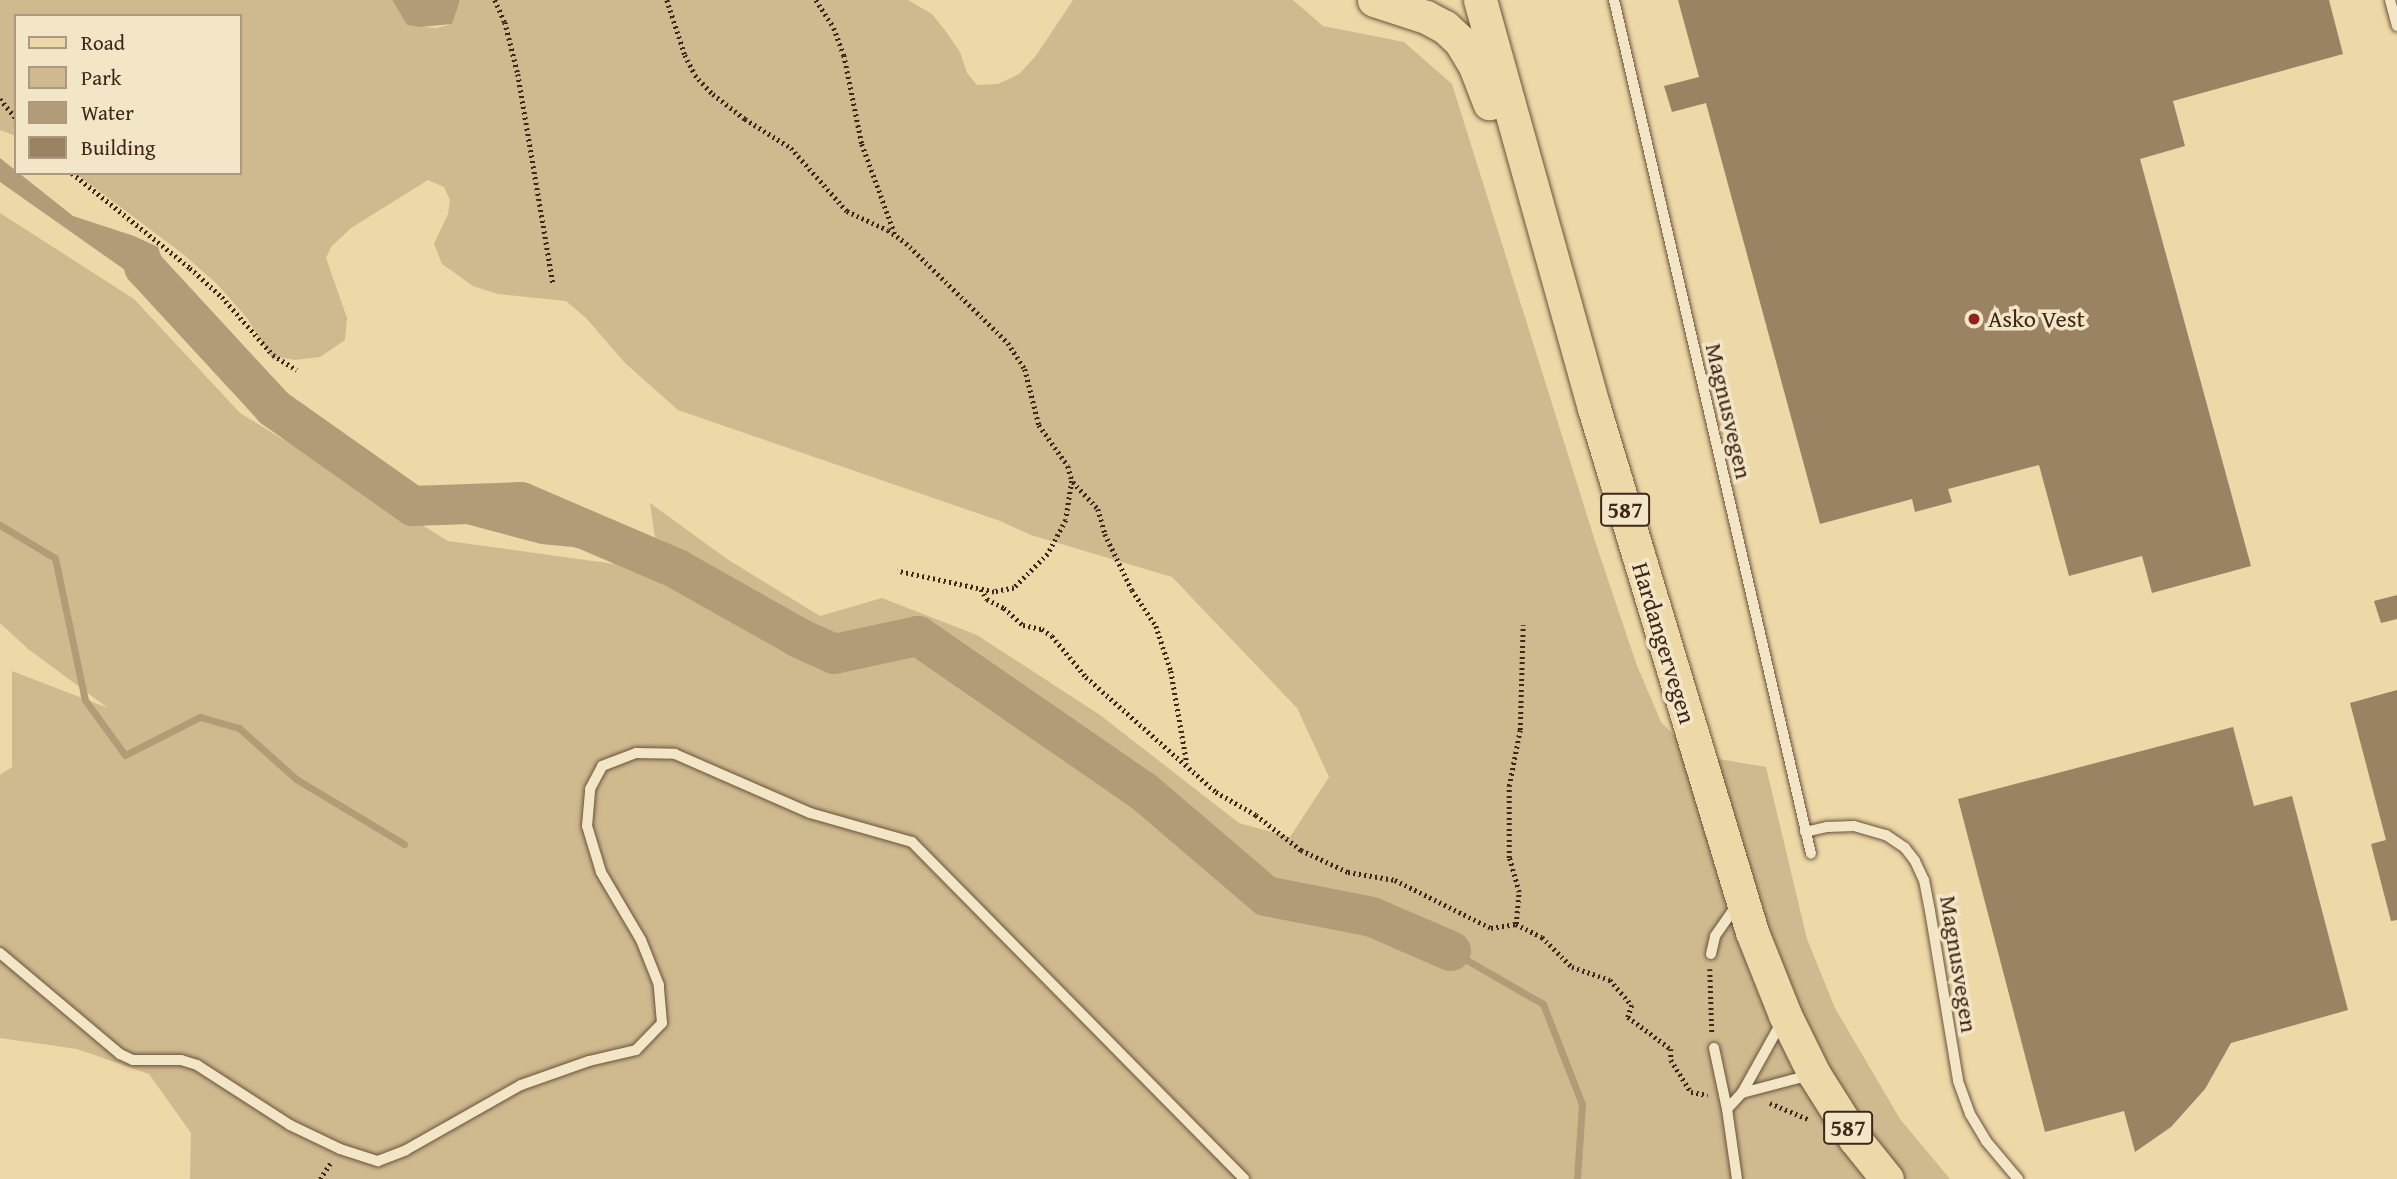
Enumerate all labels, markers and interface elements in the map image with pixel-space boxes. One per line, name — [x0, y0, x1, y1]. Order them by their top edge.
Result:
legend — [14, 14, 242, 175]
text: Road — [81, 27, 125, 58]
text: Park — [81, 62, 122, 93]
text: Water — [81, 97, 134, 128]
text: Building — [81, 132, 155, 163]
place label: Asko Vest — [1988, 305, 2085, 333]
marker: Asko Vest — [1966, 311, 1982, 327]
street label: Magnusvegen — [1699, 340, 1759, 482]
road number: 587 — [1599, 490, 1651, 530]
street label: Hardangervegen — [1626, 559, 1702, 727]
street label: Magnusvegen — [1934, 893, 1984, 1035]
road number: 587 — [1822, 1108, 1874, 1148]

